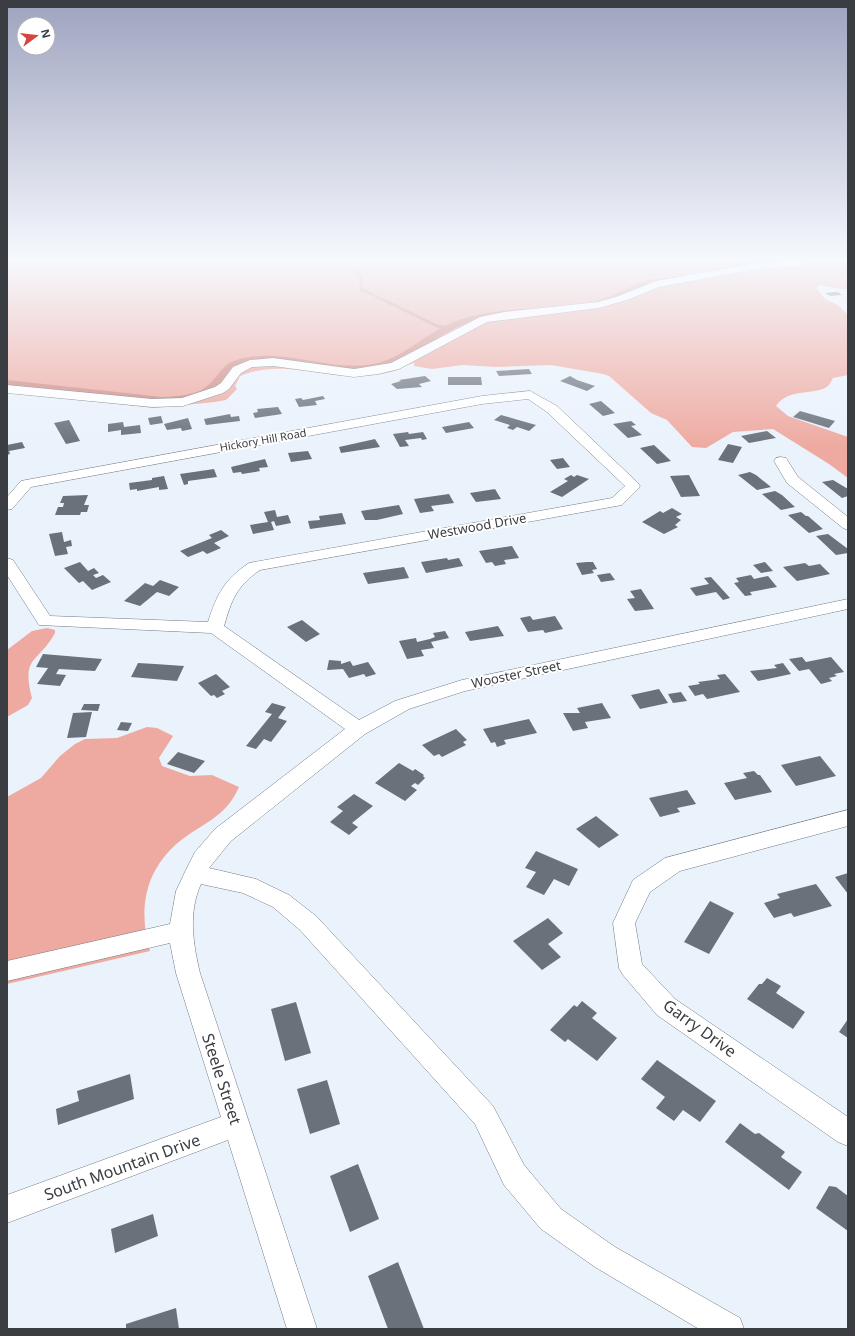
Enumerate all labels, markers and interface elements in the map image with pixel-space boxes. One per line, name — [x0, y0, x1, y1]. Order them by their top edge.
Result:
north arrow — [16, 16, 56, 56]
text: N — [38, 27, 55, 40]
street label: Hickory Hill Road — [218, 425, 307, 455]
street label: Westwood Drive — [426, 508, 528, 544]
street label: Wooster Street — [470, 656, 563, 692]
street label: Garry Drive — [659, 994, 741, 1062]
street label: Steele Street — [197, 1031, 247, 1128]
street label: South Mountain Drive — [41, 1129, 203, 1205]

